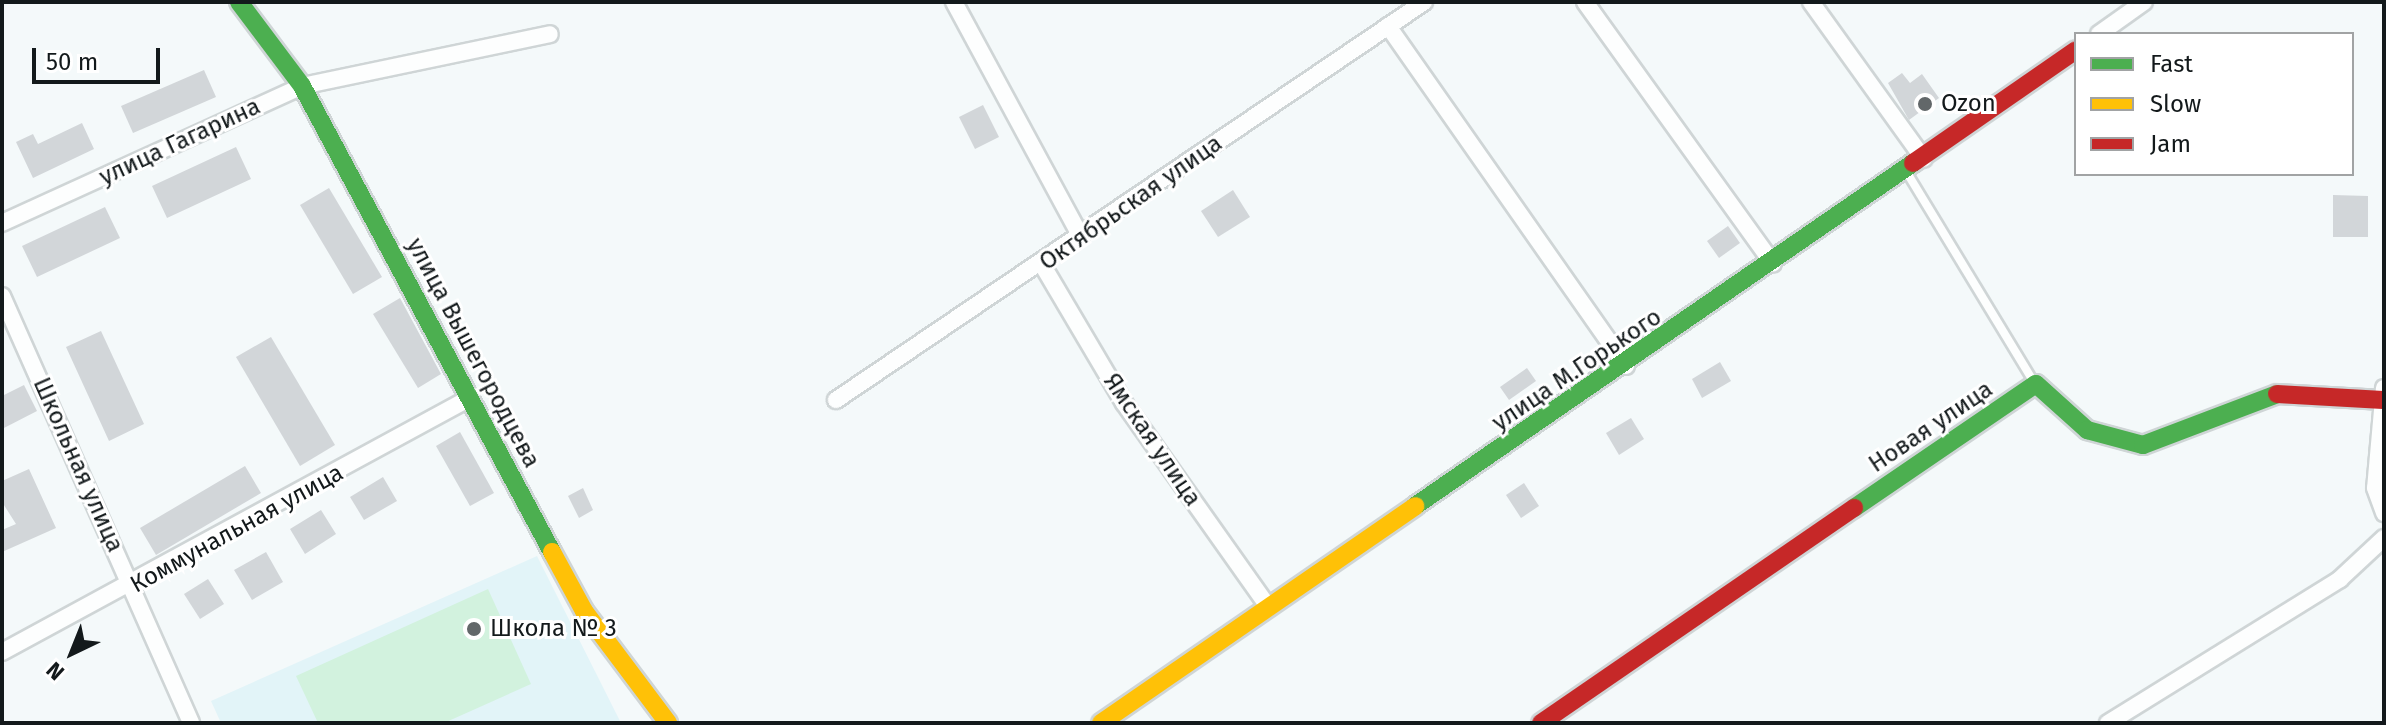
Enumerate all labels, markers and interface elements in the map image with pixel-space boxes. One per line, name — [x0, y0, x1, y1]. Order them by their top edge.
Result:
scale bar — [36, 32, 164, 82]
legend — [2074, 32, 2354, 176]
text: 50 m — [46, 48, 98, 76]
text: Fast — [2150, 50, 2193, 78]
place label: Ozon — [1941, 90, 1996, 118]
text: Slow — [2150, 90, 2201, 118]
street label: улица Гагарина — [95, 92, 265, 192]
marker: Ozon — [1916, 95, 1934, 113]
street label: Октябрьская улица — [1034, 129, 1228, 277]
text: Jam — [2150, 130, 2191, 158]
street label: улица Вышегородцева — [400, 233, 546, 473]
street label: улица М.Горького — [1487, 303, 1667, 437]
street label: Ямская улица — [1097, 368, 1207, 512]
street label: Школьная улица — [27, 373, 129, 557]
street label: Новая улица — [1864, 375, 1998, 479]
street label: Коммунальная улица — [126, 458, 348, 600]
north arrow — [32, 613, 112, 693]
place label: Школа № 3 — [490, 615, 617, 643]
marker: Школа № 3 — [465, 620, 483, 638]
text: N — [41, 656, 70, 686]

